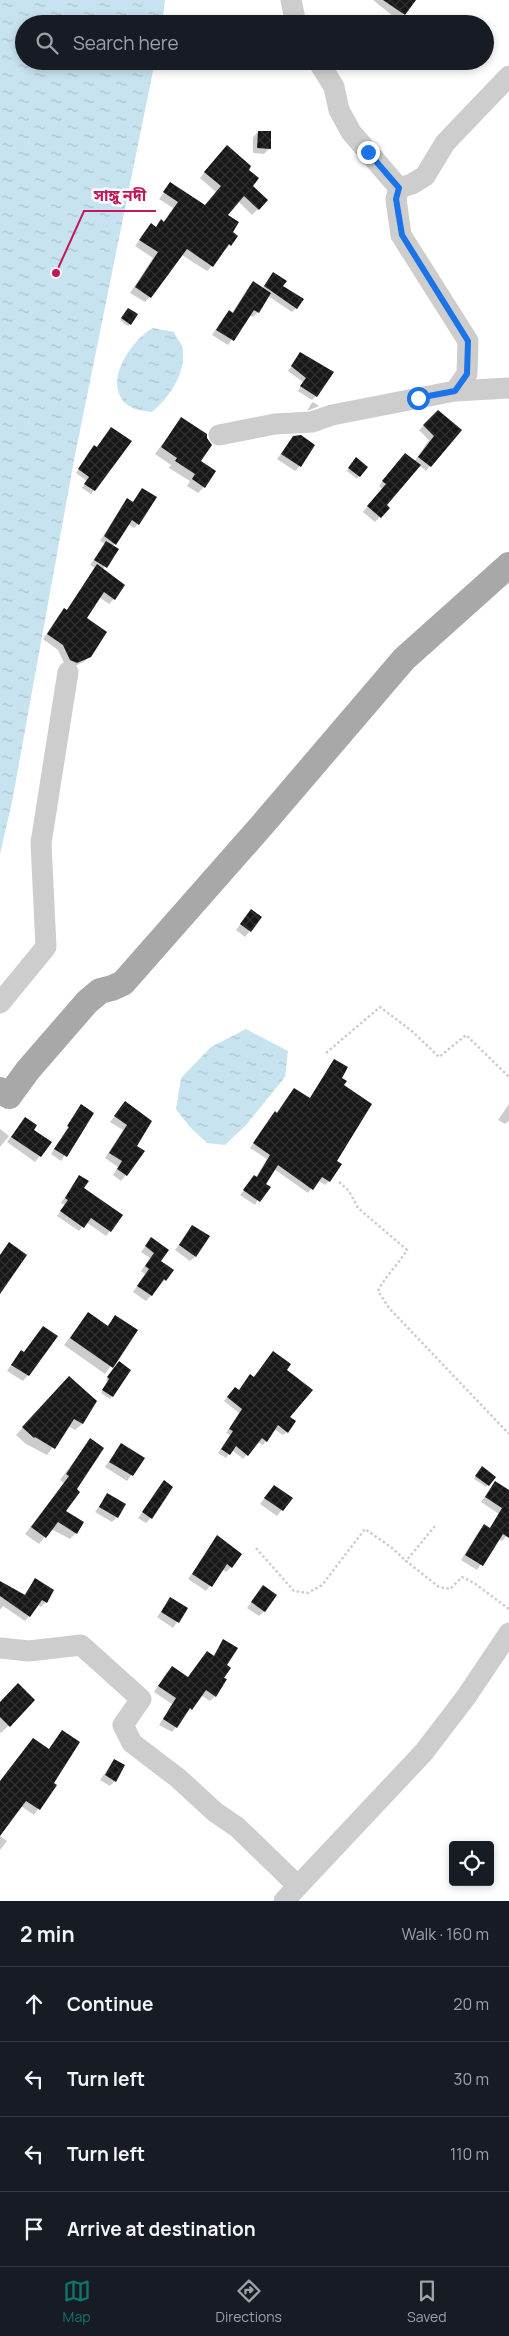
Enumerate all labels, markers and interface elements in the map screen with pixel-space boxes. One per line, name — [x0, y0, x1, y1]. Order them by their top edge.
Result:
search box — [15, 15, 494, 70]
icon: search — [33, 29, 61, 57]
text: Search here — [73, 30, 179, 56]
route end — [357, 141, 380, 164]
callout: সাঙ্গু নদী — [84, 180, 156, 211]
text: সাঙ্গু নদী — [93, 184, 147, 206]
route start — [407, 387, 430, 410]
map controls — [449, 1841, 494, 1886]
button: locate — [449, 1841, 494, 1886]
text: 2 min — [20, 1920, 75, 1948]
text: Walk · 160 m — [401, 1923, 489, 1945]
icon: ahead — [20, 1990, 48, 2018]
text: Continue — [67, 1991, 153, 2017]
text: 20 m — [453, 1993, 489, 2015]
icon: left — [20, 2065, 48, 2093]
text: Turn left — [67, 2066, 145, 2092]
text: 30 m — [454, 2068, 489, 2090]
icon: left — [20, 2140, 48, 2168]
text: Turn left — [67, 2141, 145, 2167]
text: 110 m — [450, 2143, 489, 2165]
icon: arrive — [20, 2215, 48, 2243]
text: Arrive at destination — [67, 2216, 256, 2242]
tab: Map — [63, 2277, 91, 2326]
tab: Directions — [216, 2277, 282, 2326]
tab: Saved — [407, 2277, 446, 2326]

